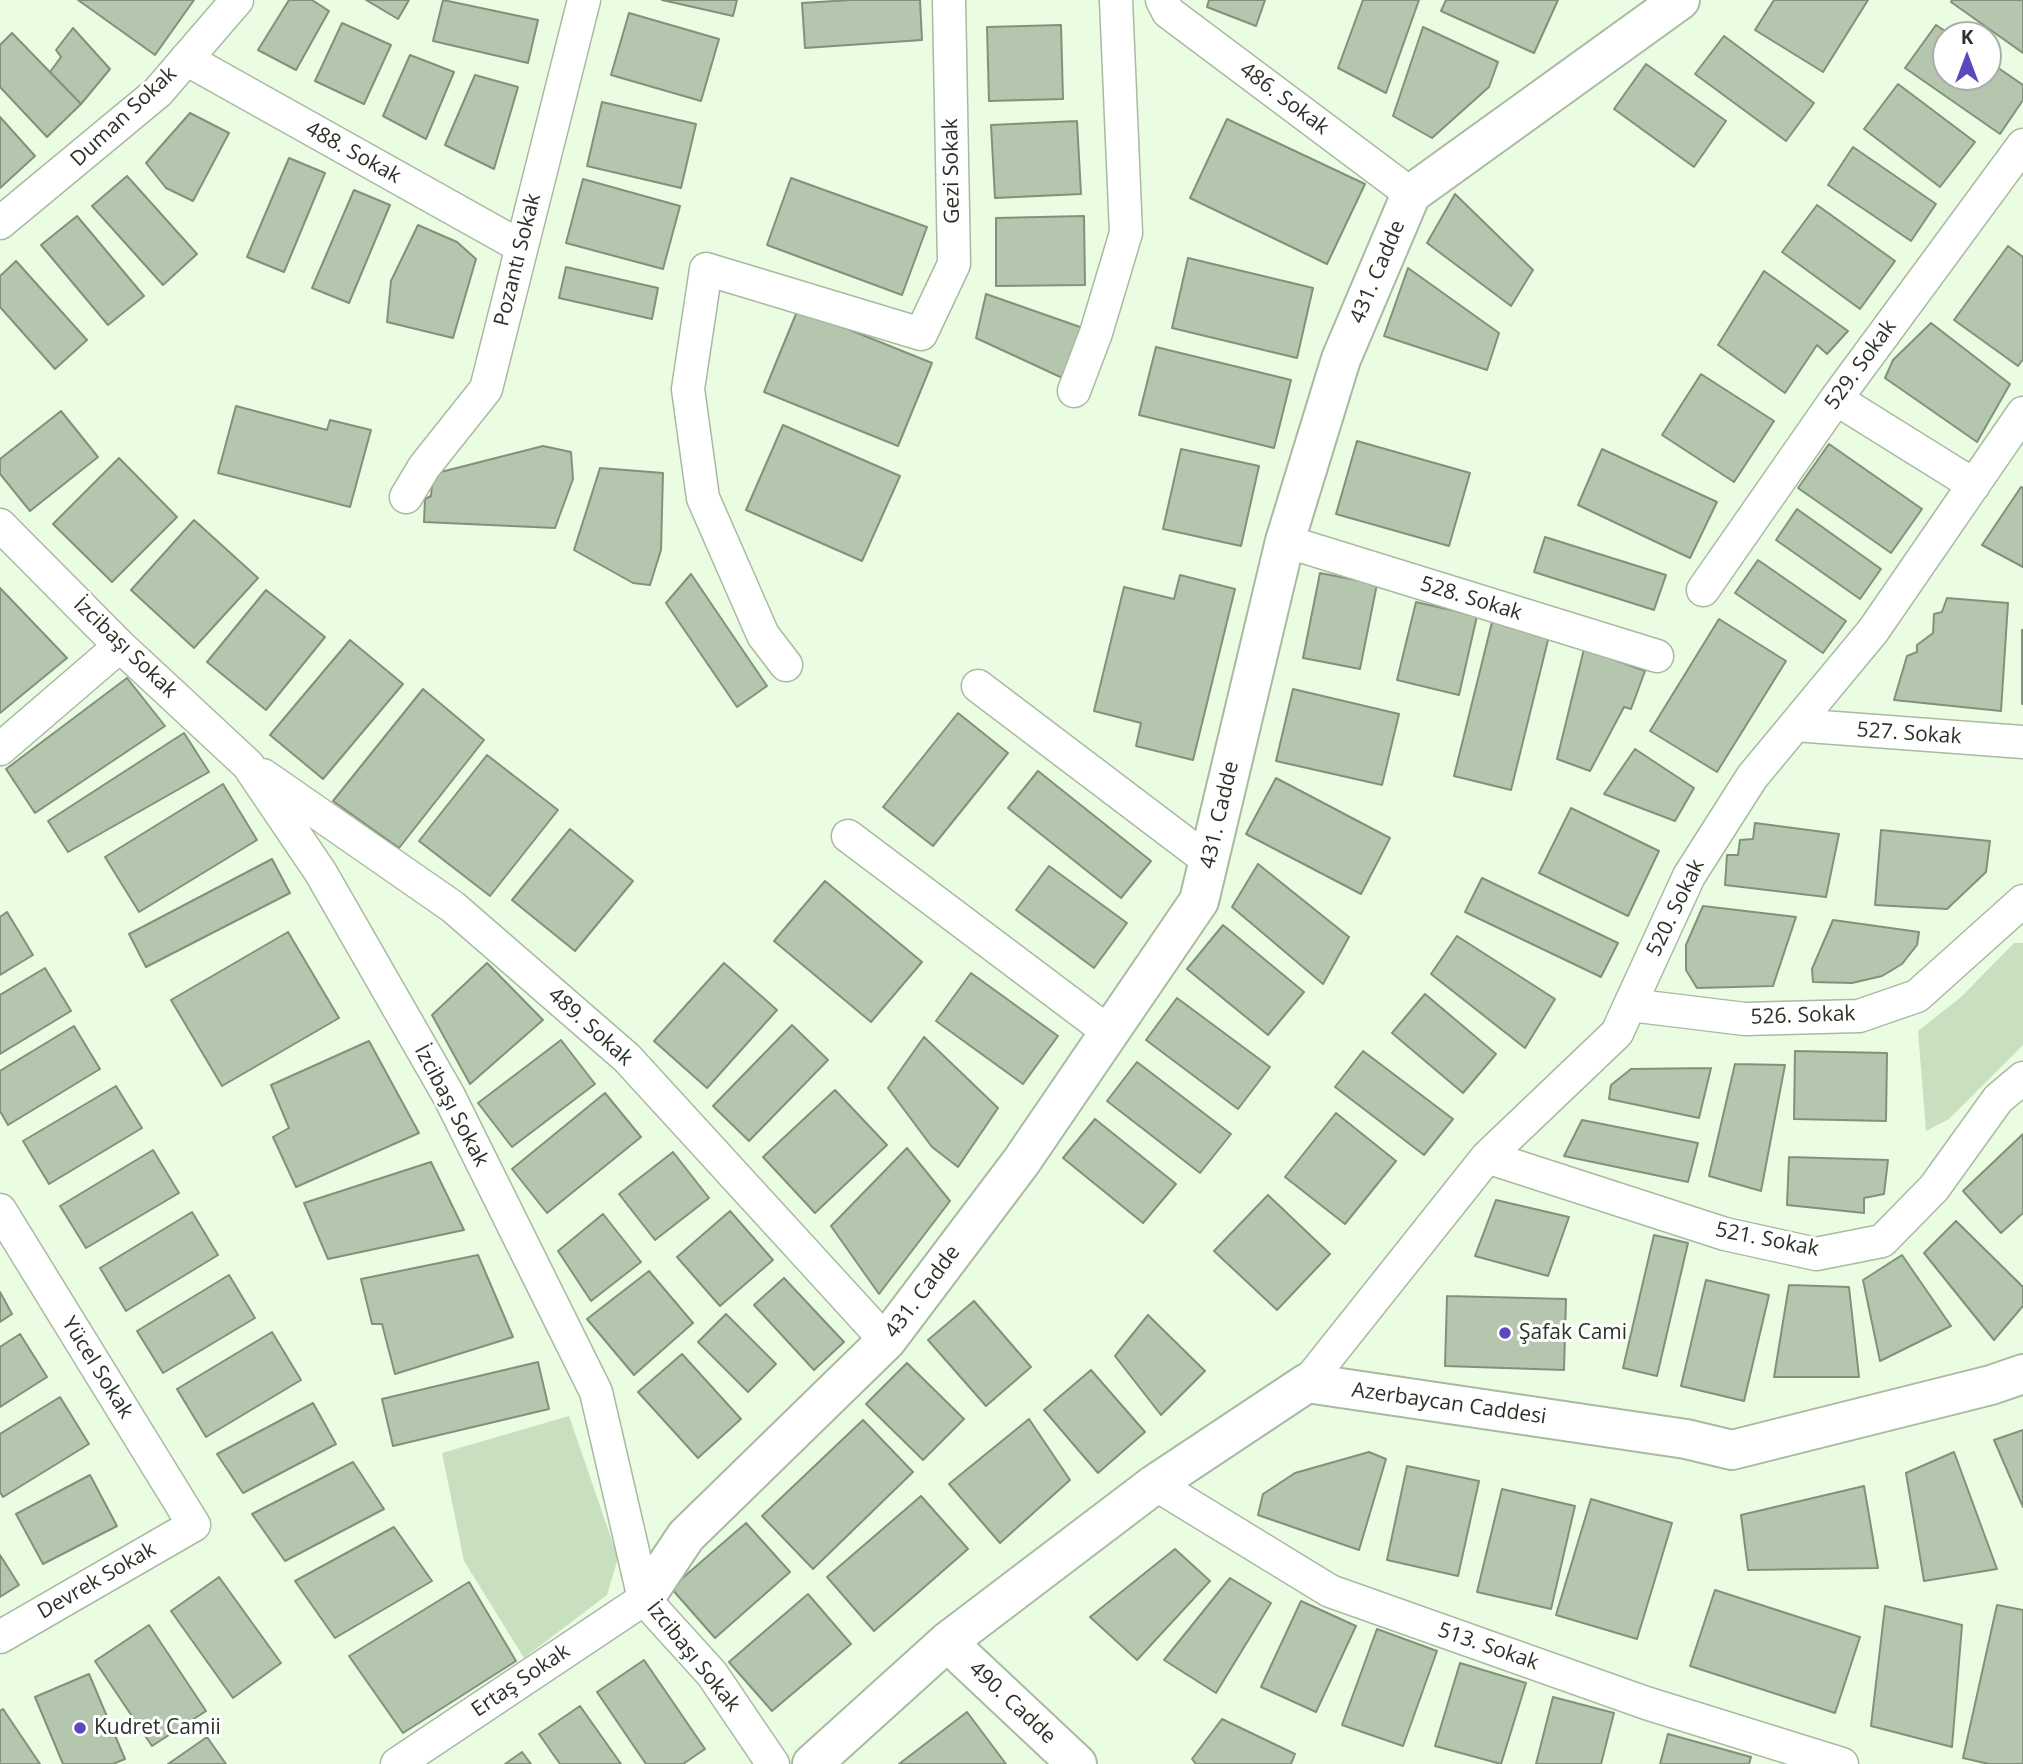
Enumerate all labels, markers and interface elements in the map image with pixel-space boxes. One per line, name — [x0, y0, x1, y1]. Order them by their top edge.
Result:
north arrow — [1932, 21, 2002, 91]
text: K — [1961, 24, 1973, 50]
street label: 486. Sokak — [1235, 57, 1333, 141]
street label: Duman Sokak — [66, 62, 182, 172]
street label: 488. Sokak — [301, 117, 405, 189]
street label: Gezi Sokak — [938, 118, 966, 224]
street label: Pozantı Sokak — [489, 191, 547, 329]
street label: 431. Cadde — [1345, 217, 1411, 327]
street label: 529. Sokak — [1820, 315, 1902, 415]
street label: 528. Sokak — [1417, 572, 1525, 626]
street label: İzcibaşı Sokak — [68, 592, 182, 704]
street label: 527. Sokak — [1856, 718, 1962, 750]
street label: 431. Cadde — [1195, 759, 1245, 871]
street label: 520. Sokak — [1642, 855, 1710, 961]
street label: 489. Sokak — [543, 983, 637, 1071]
street label: 526. Sokak — [1750, 1002, 1856, 1030]
street label: İzcibaşı Sokak — [408, 1041, 494, 1171]
street label: 521. Sokak — [1713, 1218, 1821, 1262]
street label: 431. Cadde — [880, 1241, 966, 1343]
street label: Yücel Sokak — [56, 1313, 138, 1423]
place label: Şafak Cami — [1519, 1320, 1627, 1346]
marker: Şafak Cami — [1497, 1325, 1513, 1341]
street label: Azerbaycan Caddesi — [1350, 1378, 1548, 1430]
street label: Devrek Sokak — [33, 1537, 161, 1625]
street label: İzcibaşı Sokak — [641, 1597, 745, 1717]
street label: 513. Sokak — [1434, 1618, 1542, 1676]
street label: Ertaş Sokak — [467, 1639, 575, 1723]
street label: 490. Cadde — [963, 1656, 1061, 1750]
place label: Kudret Camii — [94, 1715, 221, 1741]
marker: Kudret Camii — [72, 1720, 88, 1736]

